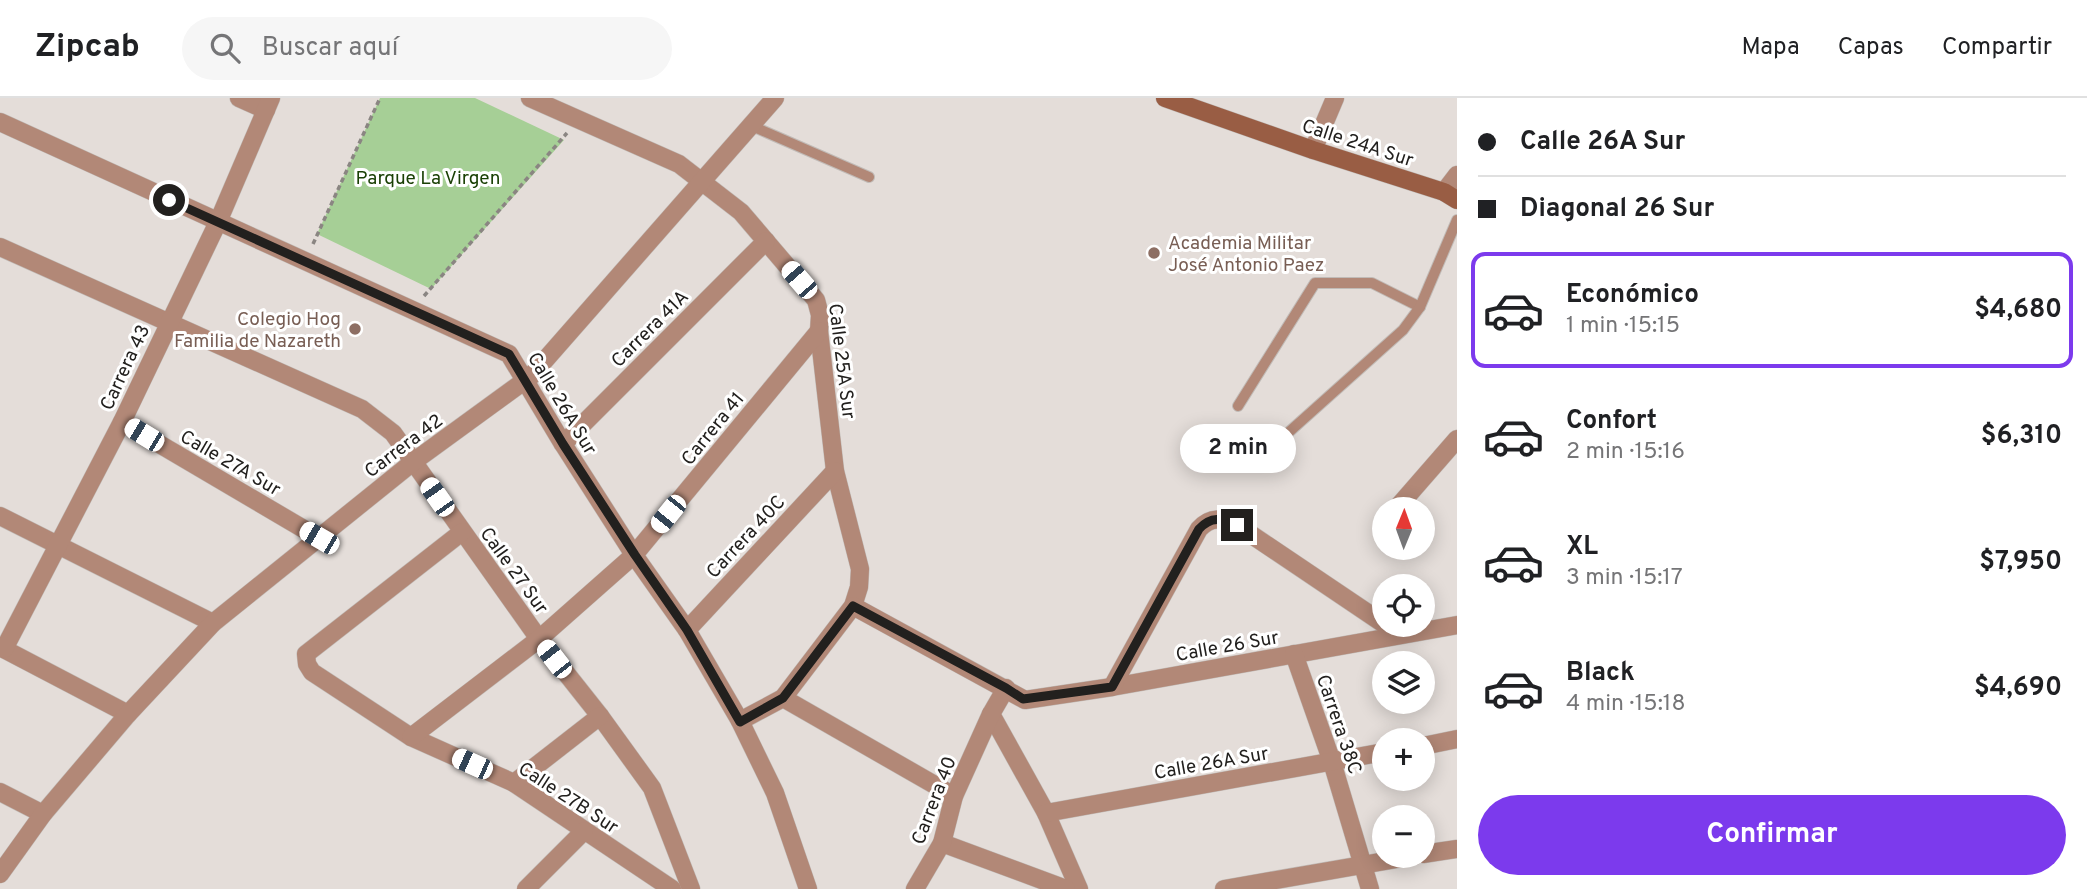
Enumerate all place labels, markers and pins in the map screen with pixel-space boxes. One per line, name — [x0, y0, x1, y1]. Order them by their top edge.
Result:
place label: Academia Militar José Antonio Paez — [1168, 232, 1324, 278]
marker: Academia Militar José Antonio Paez — [1146, 245, 1162, 261]
place label: Colegio Hog Familia de Nazareth — [174, 308, 341, 354]
marker: Colegio Hog Familia de Nazareth — [347, 321, 363, 337]

